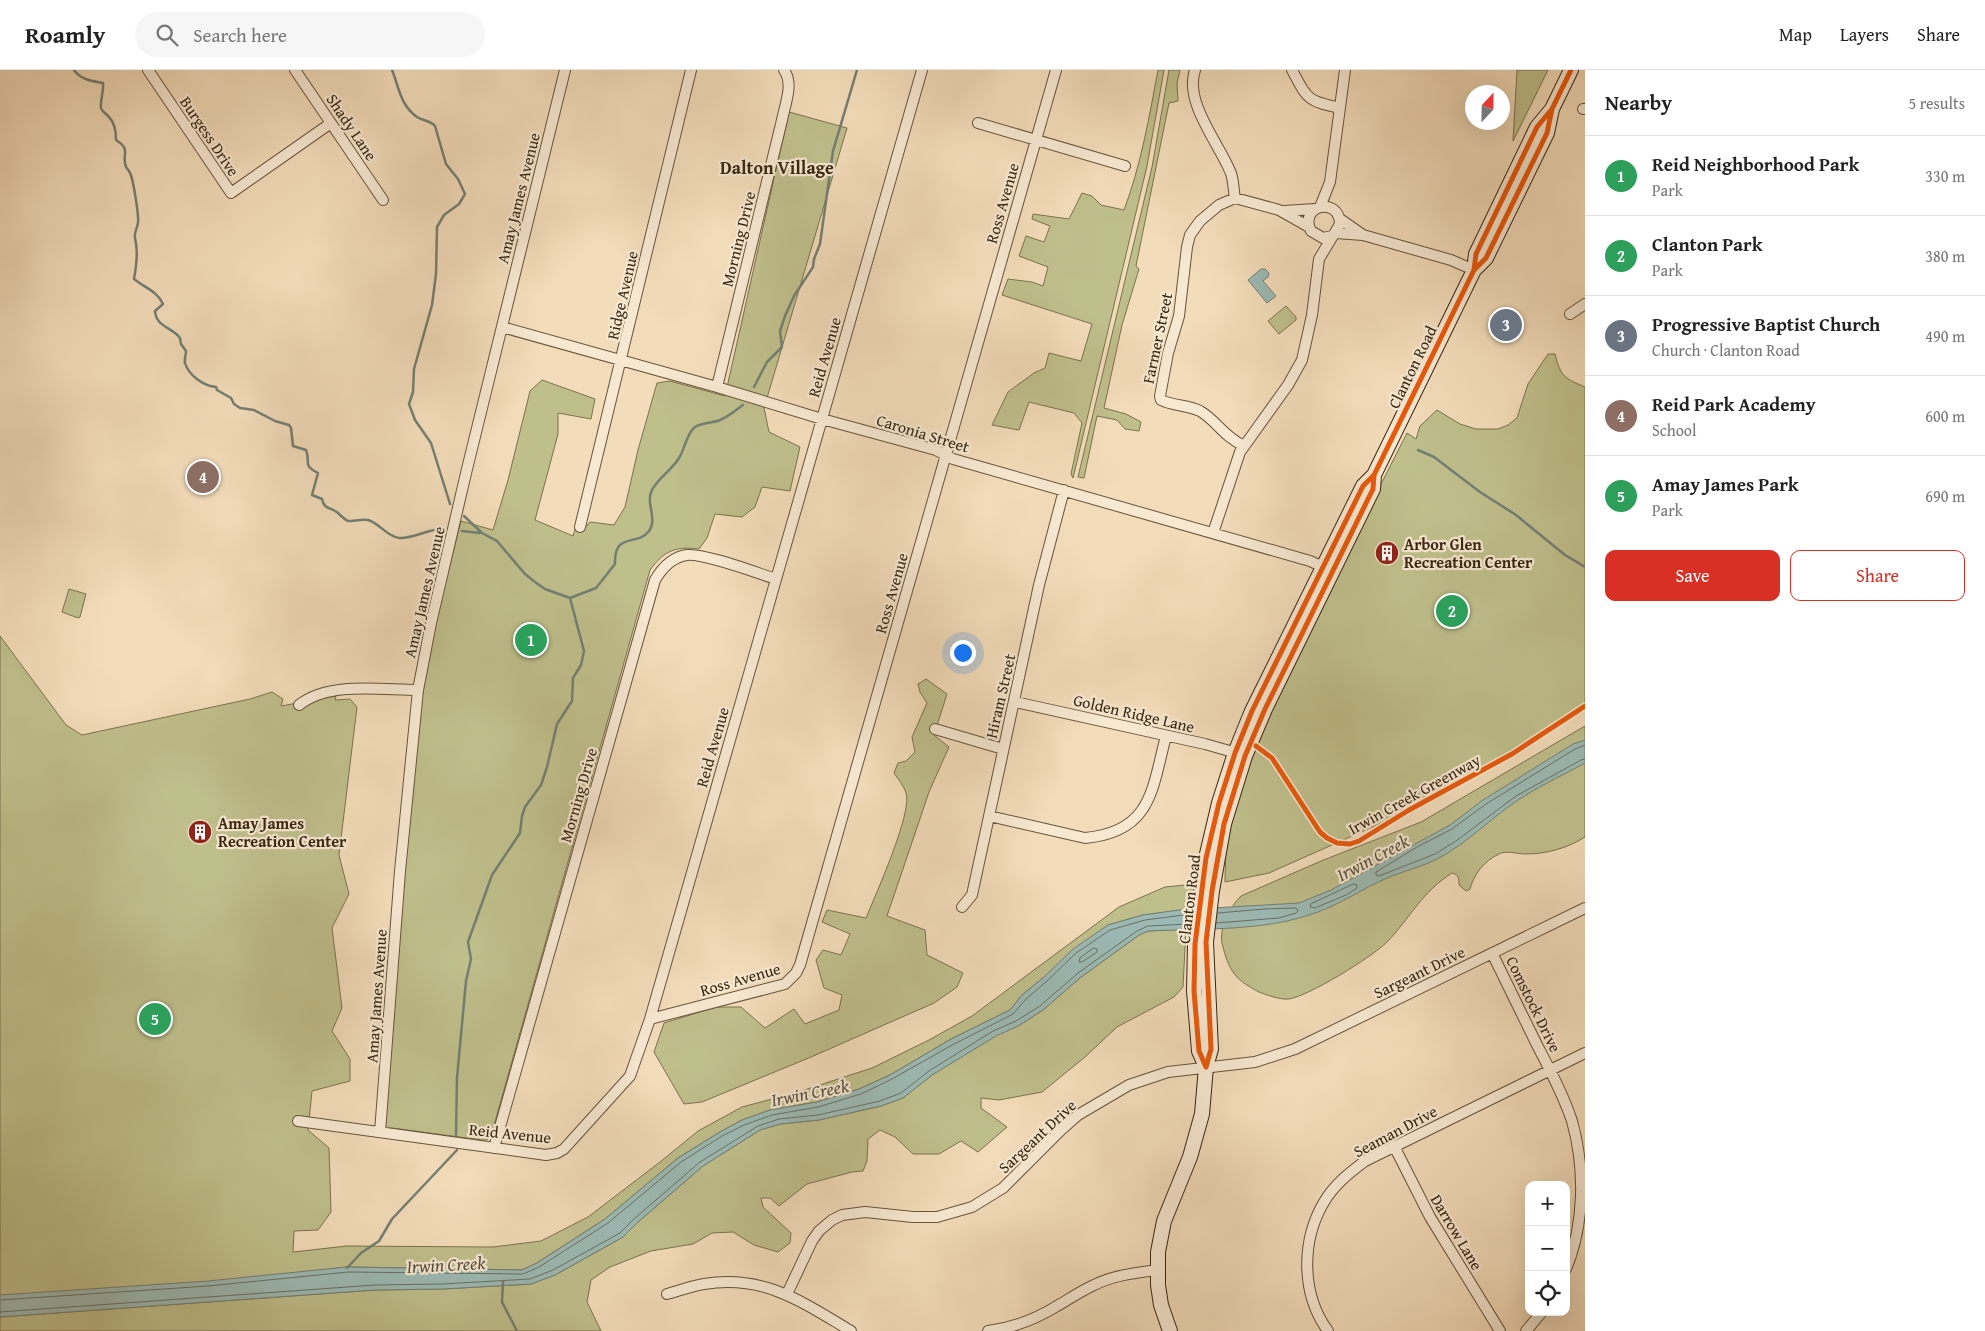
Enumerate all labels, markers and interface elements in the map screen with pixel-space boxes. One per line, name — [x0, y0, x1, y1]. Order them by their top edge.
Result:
search box — [135, 12, 485, 57]
text: Roamly — [25, 17, 105, 52]
icon: search — [153, 21, 181, 49]
text: Search here — [193, 21, 287, 49]
text: Map — [1779, 21, 1812, 48]
text: Layers — [1840, 21, 1889, 48]
text: Share — [1917, 21, 1960, 48]
north arrow — [1465, 85, 1510, 130]
text: Nearby — [1605, 87, 1672, 118]
street label: Shady Lane — [321, 89, 383, 165]
street label: Burgess Drive — [174, 91, 246, 181]
text: 5 results — [1908, 91, 1965, 115]
street label: Amay James Avenue — [490, 130, 546, 266]
text: Reid Neighborhood Park — [1652, 150, 1859, 178]
district label: Dalton Village — [720, 154, 834, 181]
street label: Ross Avenue — [979, 160, 1025, 246]
text: 1 — [1617, 164, 1625, 188]
text: 330 m — [1925, 164, 1965, 188]
text: Park — [1652, 178, 1683, 202]
street label: Morning Drive — [715, 189, 761, 289]
text: Clanton Park — [1652, 230, 1763, 258]
text: 2 — [1617, 244, 1625, 268]
text: 380 m — [1925, 244, 1965, 268]
street label: Ridge Avenue — [600, 248, 644, 342]
text: Park — [1652, 258, 1683, 282]
street label: Farmer Street — [1136, 290, 1178, 386]
pin: 3 — [1490, 306, 1522, 344]
text: Progressive Baptist Church — [1652, 310, 1880, 338]
street label: Reid Avenue — [801, 314, 847, 400]
street label: Clanton Road — [1382, 321, 1443, 412]
text: 3 — [1617, 324, 1625, 348]
text: 490 m — [1925, 324, 1965, 348]
text: Church · Clanton Road — [1652, 338, 1800, 362]
text: Reid Park Academy — [1652, 390, 1816, 418]
text: 4 — [1617, 404, 1625, 428]
text: 600 m — [1925, 404, 1965, 428]
street label: Caronia Street — [874, 408, 973, 459]
text: School — [1652, 418, 1696, 442]
pin: 4 — [187, 458, 219, 496]
text: Amay James Park — [1652, 470, 1799, 498]
text: 5 — [1617, 484, 1625, 508]
text: 690 m — [1925, 484, 1965, 508]
text: Park — [1652, 498, 1683, 522]
street label: Amay James Avenue — [397, 524, 451, 660]
place label: Arbor Glen Recreation Center — [1404, 532, 1533, 574]
building icon: Arbor Glen Recreation Center — [1374, 540, 1400, 566]
street label: Ross Avenue — [868, 550, 914, 636]
button: Save — [1605, 550, 1780, 601]
button: Share — [1790, 550, 1965, 601]
pin: 2 — [1436, 592, 1468, 630]
pin: 1 — [515, 621, 547, 659]
your location — [950, 640, 976, 666]
street label: Hiram Street — [979, 651, 1021, 741]
street label: Golden Ridge Lane — [1071, 687, 1197, 739]
street label: Reid Avenue — [689, 704, 735, 790]
street label: Morning Drive — [553, 745, 603, 845]
street label: Irwin Creek Greenway — [1343, 748, 1485, 840]
place label: Amay James Recreation Center — [218, 811, 347, 853]
building icon: Amay James Recreation Center — [187, 819, 213, 845]
water label: Irwin Creek — [1332, 827, 1415, 888]
street label: Clanton Road — [1172, 853, 1206, 945]
street label: Amay James Avenue — [359, 928, 393, 1064]
street label: Sargeant Drive — [1369, 940, 1469, 1004]
street label: Comstock Drive — [1500, 952, 1568, 1056]
street label: Ross Avenue — [697, 956, 783, 1002]
pin: 5 — [139, 1000, 171, 1038]
water label: Irwin Creek — [769, 1072, 852, 1113]
street label: Sargeant Drive — [993, 1093, 1081, 1179]
street label: Seaman Drive — [1349, 1099, 1441, 1163]
street label: Reid Avenue — [468, 1117, 552, 1149]
map controls — [1525, 1181, 1570, 1316]
button: + — [1525, 1181, 1570, 1226]
street label: Darrow Lane — [1425, 1189, 1489, 1275]
button: − — [1525, 1226, 1570, 1271]
water label: Irwin Creek — [406, 1249, 487, 1280]
button: locate — [1525, 1271, 1570, 1316]

